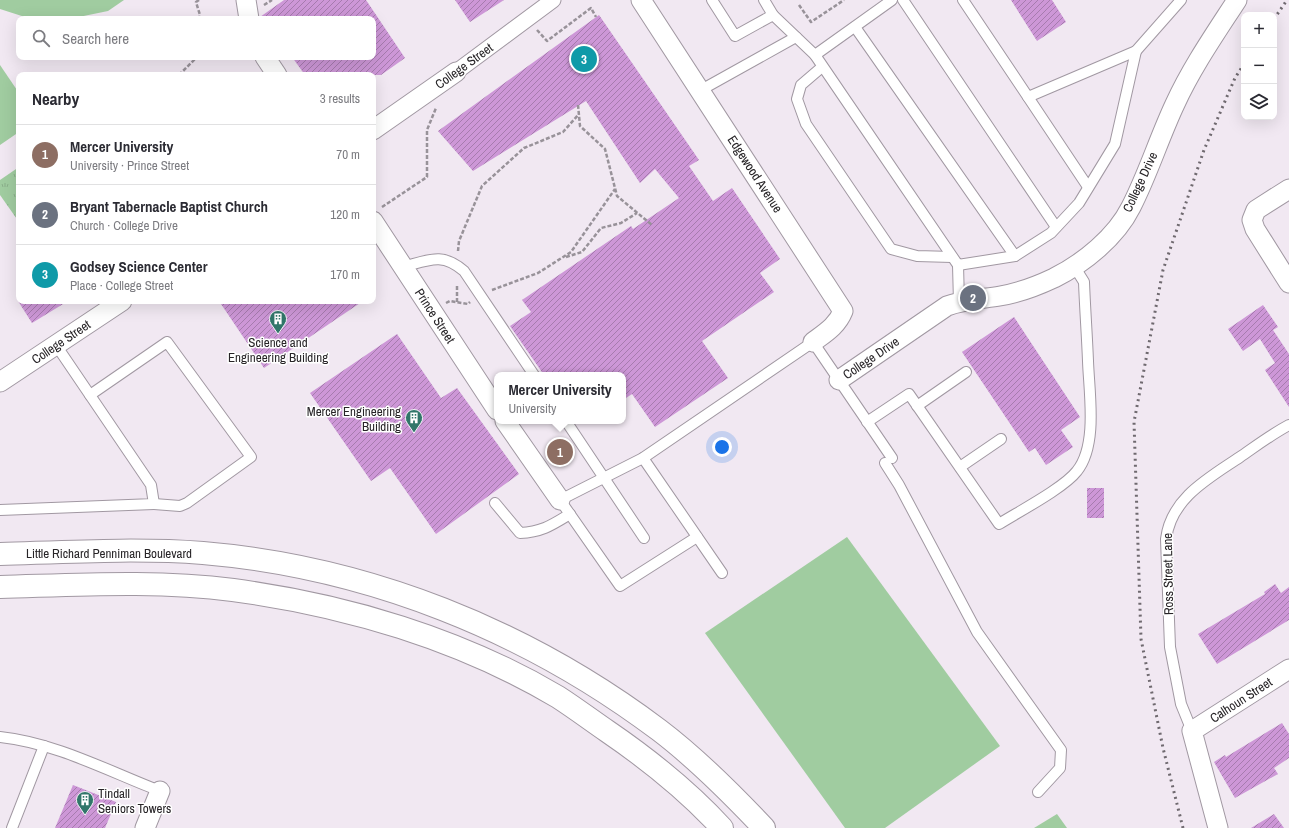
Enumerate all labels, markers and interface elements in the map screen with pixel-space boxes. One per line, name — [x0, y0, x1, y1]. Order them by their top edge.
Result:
map controls — [1241, 12, 1277, 120]
button: + — [1241, 12, 1277, 48]
search box — [16, 16, 376, 60]
icon: search — [30, 27, 52, 49]
text: Search here — [62, 28, 129, 49]
street label: College Street — [432, 39, 496, 93]
pin: 3 — [571, 44, 597, 74]
button: − — [1241, 48, 1277, 84]
button: layers — [1241, 84, 1277, 120]
text: Nearby — [32, 87, 79, 110]
text: 3 results — [320, 90, 360, 107]
street label: Edgewood Avenue — [724, 132, 786, 216]
text: Mercer University — [70, 136, 173, 157]
text: 1 — [42, 146, 48, 163]
text: 70 m — [336, 146, 360, 163]
street label: College Drive — [1119, 149, 1161, 215]
text: University · Prince Street — [70, 157, 189, 174]
text: Bryant Tabernacle Baptist Church — [70, 196, 268, 217]
text: 2 — [42, 206, 48, 223]
text: 120 m — [330, 206, 360, 223]
text: Church · College Drive — [70, 217, 178, 234]
text: Godsey Science Center — [70, 256, 207, 277]
text: 3 — [42, 266, 48, 283]
text: 170 m — [330, 266, 360, 283]
text: Place · College Street — [70, 277, 173, 294]
pin: 2 — [960, 283, 986, 313]
street label: Prince Street — [411, 285, 459, 347]
building icon: Science and Engineering Building — [268, 309, 288, 334]
street label: College Street — [28, 316, 94, 368]
street label: College Drive — [839, 333, 903, 383]
place label: Science and Engineering Building — [228, 334, 328, 366]
popup — [494, 372, 626, 424]
text: Mercer University — [508, 379, 612, 400]
text: University — [508, 400, 556, 417]
place label: Mercer Engineering Building — [307, 403, 401, 435]
building icon: Mercer Engineering Building — [404, 408, 424, 433]
pin: 1 — [547, 437, 573, 467]
your location — [712, 437, 732, 457]
street label: Ross Street Lane — [1159, 533, 1177, 615]
street label: Little Richard Penniman Boulevard — [26, 545, 192, 562]
street label: Calhoun Street — [1207, 673, 1275, 726]
place label: Tindall Seniors Towers — [98, 785, 171, 817]
building icon: Tindall Seniors Towers — [75, 790, 95, 815]

